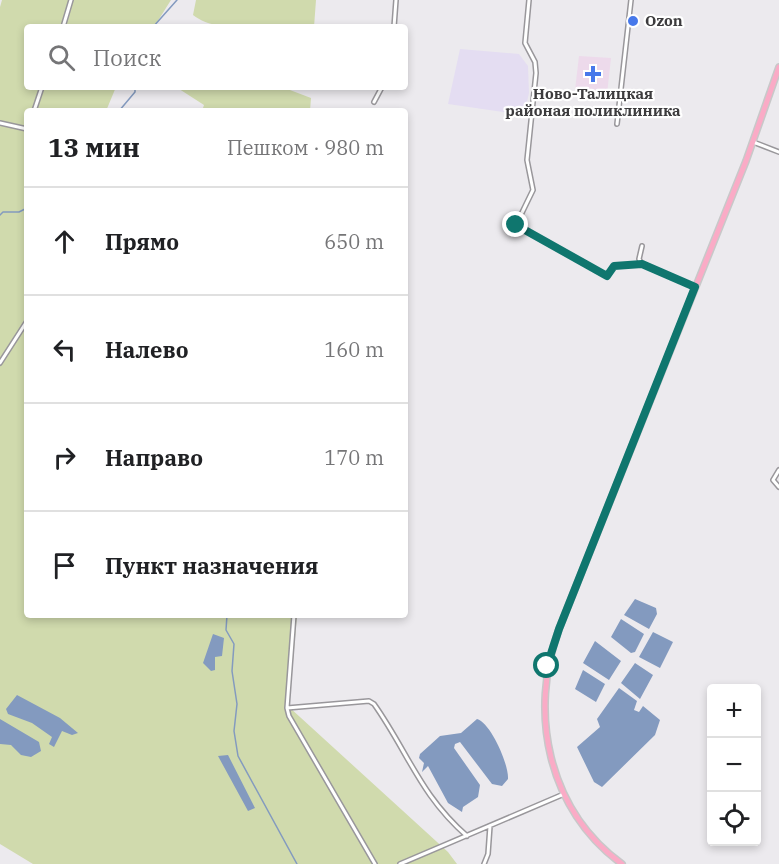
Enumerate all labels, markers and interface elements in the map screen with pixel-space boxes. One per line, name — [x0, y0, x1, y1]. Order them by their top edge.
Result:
place label: Ozon — [645, 11, 683, 30]
marker: Ozon — [626, 14, 640, 28]
search box — [24, 24, 408, 90]
icon: search — [45, 41, 78, 74]
text: Поиск — [93, 43, 161, 72]
marker: Ново-Талицкая районая поликлиника — [584, 65, 602, 83]
place label: Ново-Талицкая районая поликлиника — [505, 84, 681, 120]
text: 13 мин — [48, 130, 140, 164]
text: Пешком · 980 m — [227, 134, 384, 161]
route end — [502, 211, 528, 237]
icon: ahead — [48, 225, 81, 258]
text: Прямо — [105, 227, 179, 256]
text: 650 m — [324, 228, 384, 255]
icon: left — [48, 333, 81, 366]
text: Налево — [105, 335, 189, 364]
text: 160 m — [324, 336, 384, 363]
icon: right — [48, 441, 81, 474]
text: Направо — [105, 443, 203, 472]
text: 170 m — [324, 444, 384, 471]
icon: arrive — [48, 549, 81, 582]
text: Пункт назначения — [105, 551, 319, 580]
route start — [533, 652, 559, 678]
map controls — [707, 684, 761, 846]
button: + — [707, 684, 761, 738]
button: − — [707, 738, 761, 792]
button: locate — [707, 792, 761, 846]

